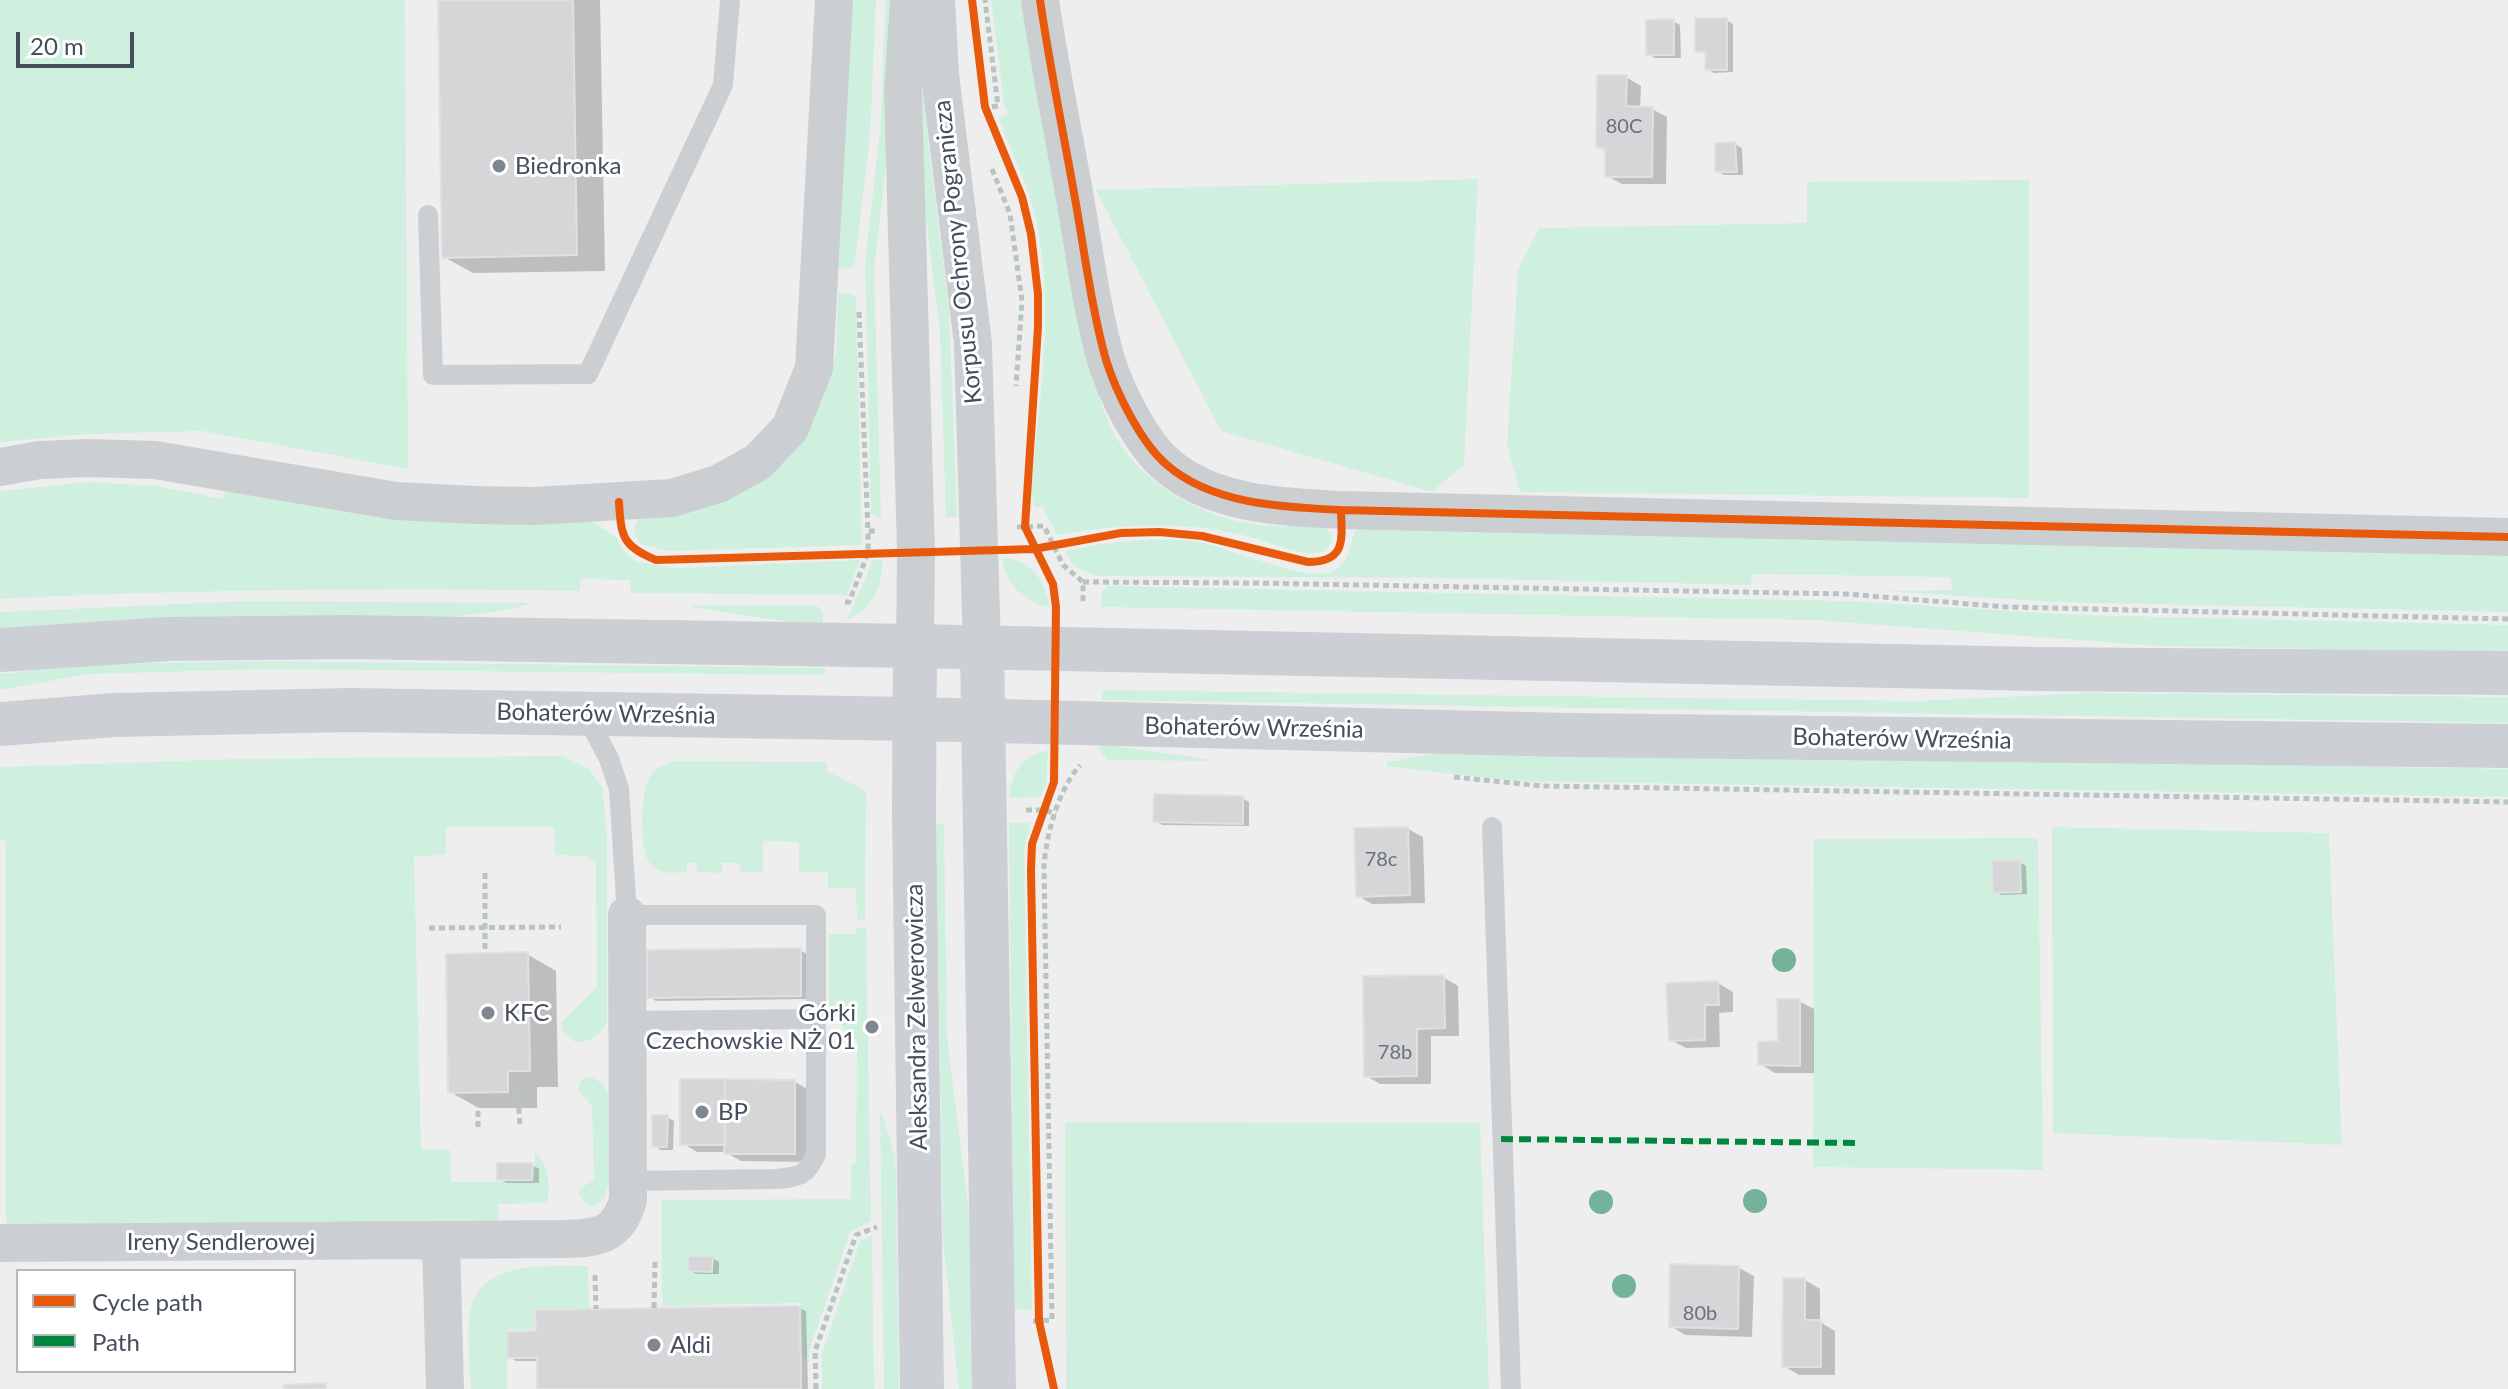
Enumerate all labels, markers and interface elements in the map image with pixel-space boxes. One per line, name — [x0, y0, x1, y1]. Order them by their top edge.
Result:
scale bar — [20, 16, 138, 66]
text: 20 m — [30, 31, 84, 60]
street label: Korpusu Ochrony Pogranicza — [928, 99, 988, 405]
house number: 80C — [1606, 115, 1642, 139]
place label: Biedronka — [515, 152, 621, 180]
marker: Biedronka — [490, 157, 508, 175]
street label: Bohaterów Września — [496, 698, 716, 730]
street label: Bohaterów Września — [1144, 712, 1364, 744]
street label: Bohaterów Września — [1792, 723, 2012, 755]
house number: 78c — [1365, 848, 1397, 872]
street label: Aleksandra Zelwerowicza — [900, 883, 934, 1151]
place label: KFC — [504, 999, 549, 1027]
place label: Górki Czechowskie NŻ 01 — [646, 999, 856, 1055]
marker: KFC — [479, 1004, 497, 1022]
marker: Górki Czechowskie NŻ 01 — [863, 1018, 881, 1036]
house number: 78b — [1378, 1041, 1412, 1065]
place label: BP — [718, 1098, 748, 1126]
marker: BP — [693, 1103, 711, 1121]
street label: Ireny Sendlerowej — [127, 1228, 315, 1256]
legend — [16, 1269, 296, 1373]
text: Cycle path — [92, 1287, 203, 1316]
house number: 80b — [1683, 1302, 1717, 1326]
text: Path — [92, 1327, 140, 1356]
place label: Aldi — [670, 1331, 711, 1359]
marker: Aldi — [645, 1336, 663, 1354]

